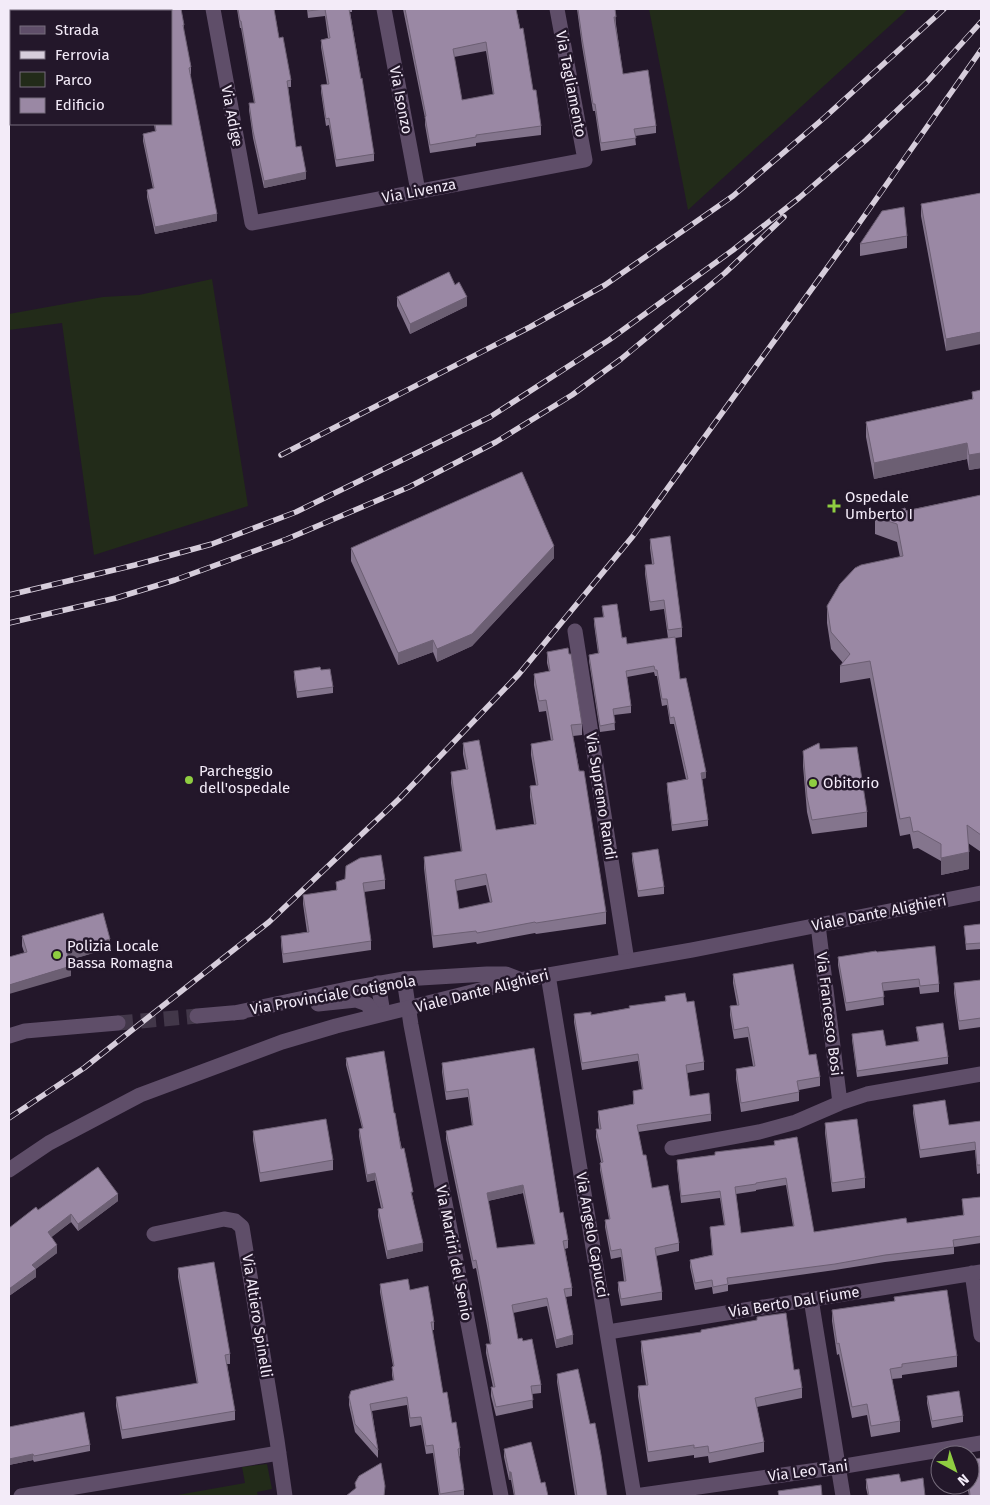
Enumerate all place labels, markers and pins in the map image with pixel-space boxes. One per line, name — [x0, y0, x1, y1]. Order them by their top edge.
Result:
place label: Ospedale Umberto I — [845, 488, 913, 523]
marker: Ospedale Umberto I — [827, 499, 841, 513]
place label: Parcheggio dell'ospedale — [199, 762, 290, 797]
marker: Parcheggio dell'ospedale — [183, 774, 195, 786]
place label: Obitorio — [823, 774, 879, 792]
marker: Obitorio — [807, 777, 819, 789]
place label: Polizia Locale Bassa Romagna — [67, 937, 173, 972]
marker: Polizia Locale Bassa Romagna — [51, 949, 63, 961]

